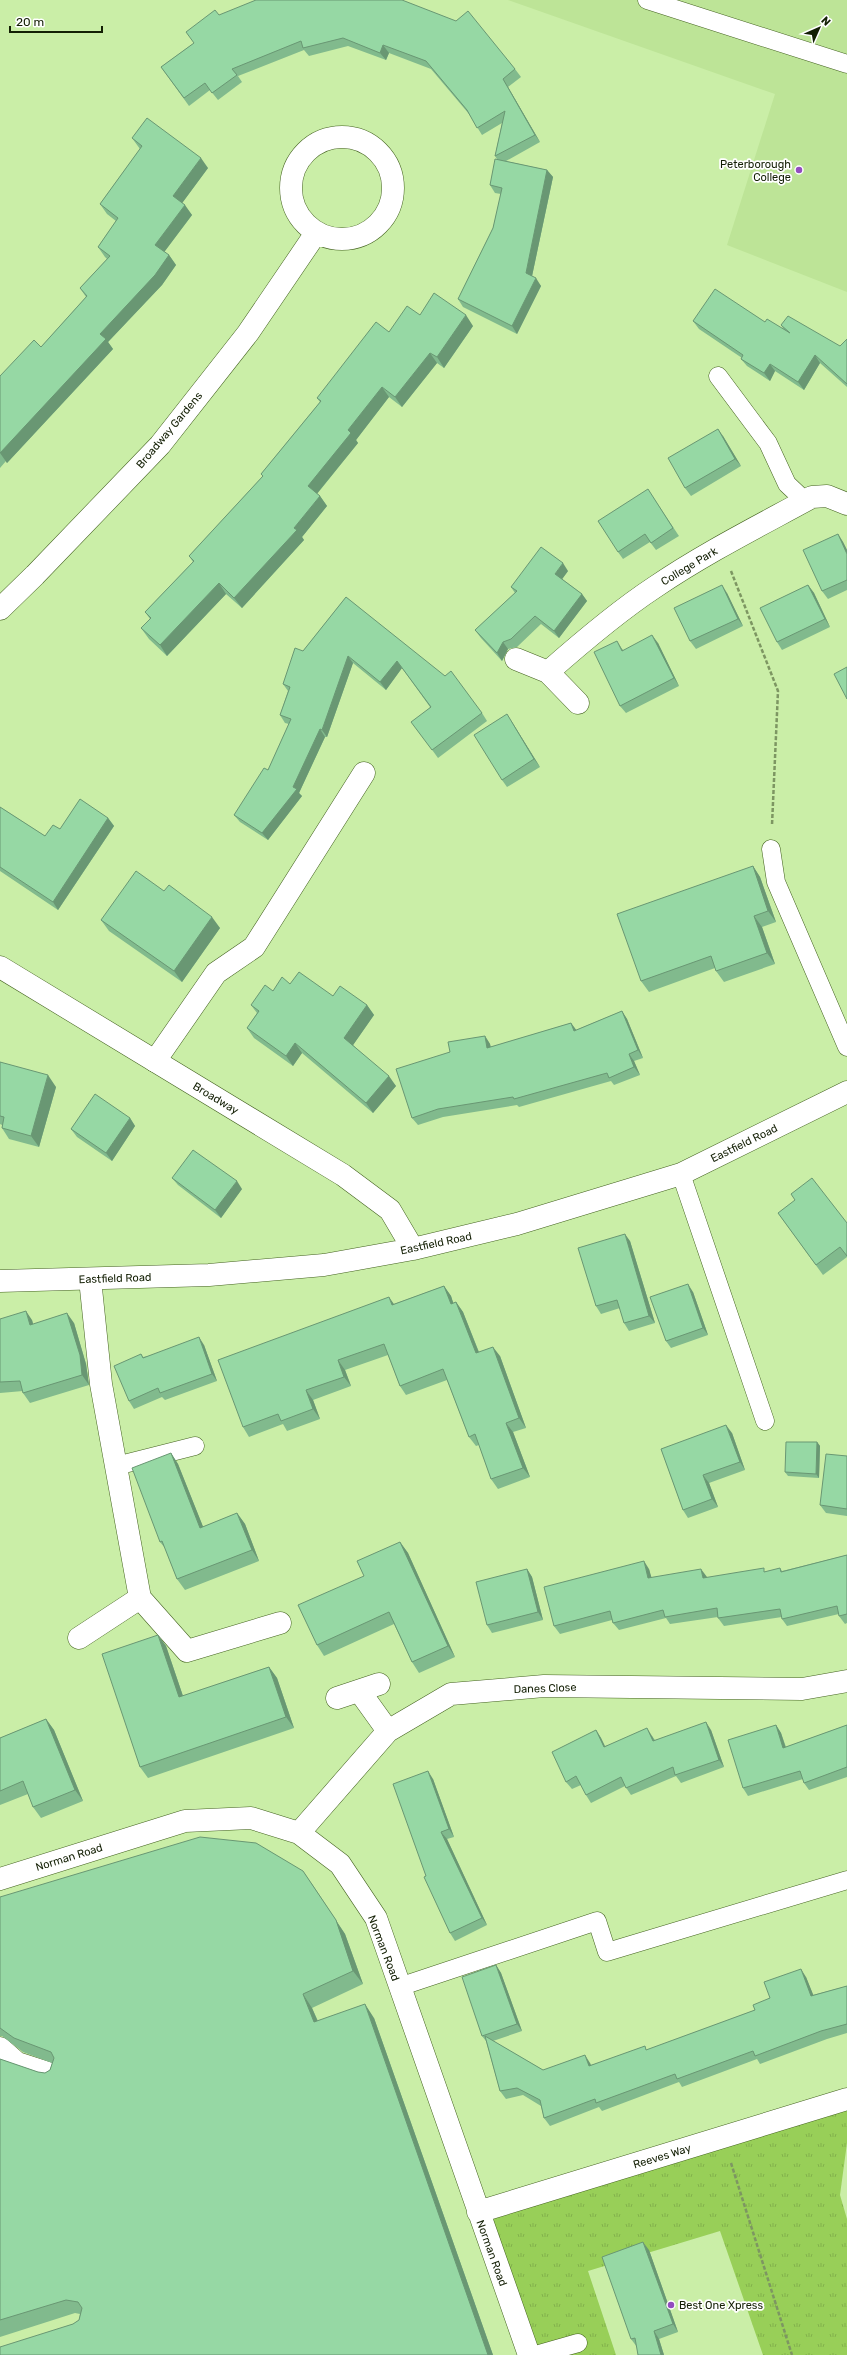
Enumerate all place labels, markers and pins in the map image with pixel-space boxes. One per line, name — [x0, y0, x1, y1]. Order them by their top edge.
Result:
place label: Peterborough College — [720, 158, 791, 184]
marker: Peterborough College — [794, 165, 804, 175]
place label: Best One Xpress — [679, 2299, 763, 2312]
marker: Best One Xpress — [666, 2300, 676, 2310]

